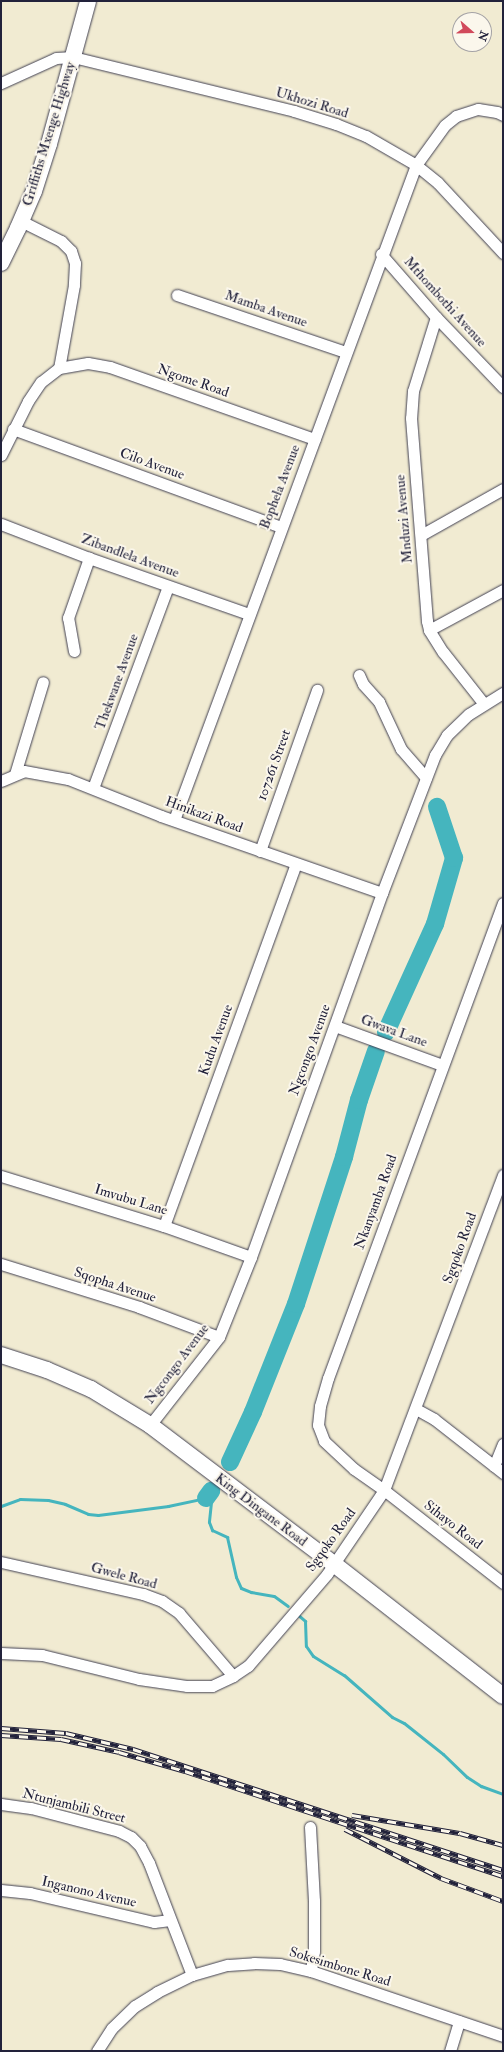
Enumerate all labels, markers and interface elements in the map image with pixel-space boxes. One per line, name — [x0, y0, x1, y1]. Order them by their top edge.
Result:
north arrow — [452, 12, 492, 52]
text: N — [475, 29, 491, 43]
street label: Griffiths Mxenge Highway — [19, 60, 79, 208]
street label: Ukhozi Road — [274, 84, 350, 122]
street label: Mthombothi Avenue — [400, 254, 490, 350]
street label: Mamba Avenue — [223, 287, 309, 331]
street label: Ngome Road — [155, 361, 231, 401]
street label: Bophela Avenue — [256, 442, 304, 532]
street label: Cilo Avenue — [117, 445, 187, 483]
street label: Mnduzi Avenue — [392, 474, 416, 564]
street label: Zibandlela Avenue — [79, 530, 181, 582]
street label: Thekwane Avenue — [92, 632, 142, 732]
street label: 107261 Street — [253, 727, 295, 803]
street label: Hinikazi Road — [163, 793, 245, 837]
street label: Kudu Avenue — [195, 1002, 237, 1078]
street label: Ngcongo Avenue — [286, 1002, 334, 1098]
street label: Gwava Lane — [358, 1011, 430, 1051]
street label: Nkanyamba Road — [351, 1152, 401, 1252]
street label: Imvubu Lane — [92, 1181, 170, 1219]
street label: Sgqoko Road — [439, 1210, 481, 1286]
street label: Sqopha Avenue — [72, 1264, 158, 1306]
street label: Ngcongo Avenue — [141, 1321, 213, 1407]
street label: King Dingane Road — [212, 1470, 310, 1550]
street label: Sihayo Road — [420, 1497, 486, 1553]
street label: Sgqoko Road — [302, 1505, 360, 1575]
street label: Gwele Road — [89, 1559, 159, 1593]
street label: Ntunjambili Street — [21, 1785, 127, 1827]
street label: Inganono Avenue — [40, 1873, 138, 1911]
street label: Sokesimbone Road — [287, 1944, 393, 1990]

